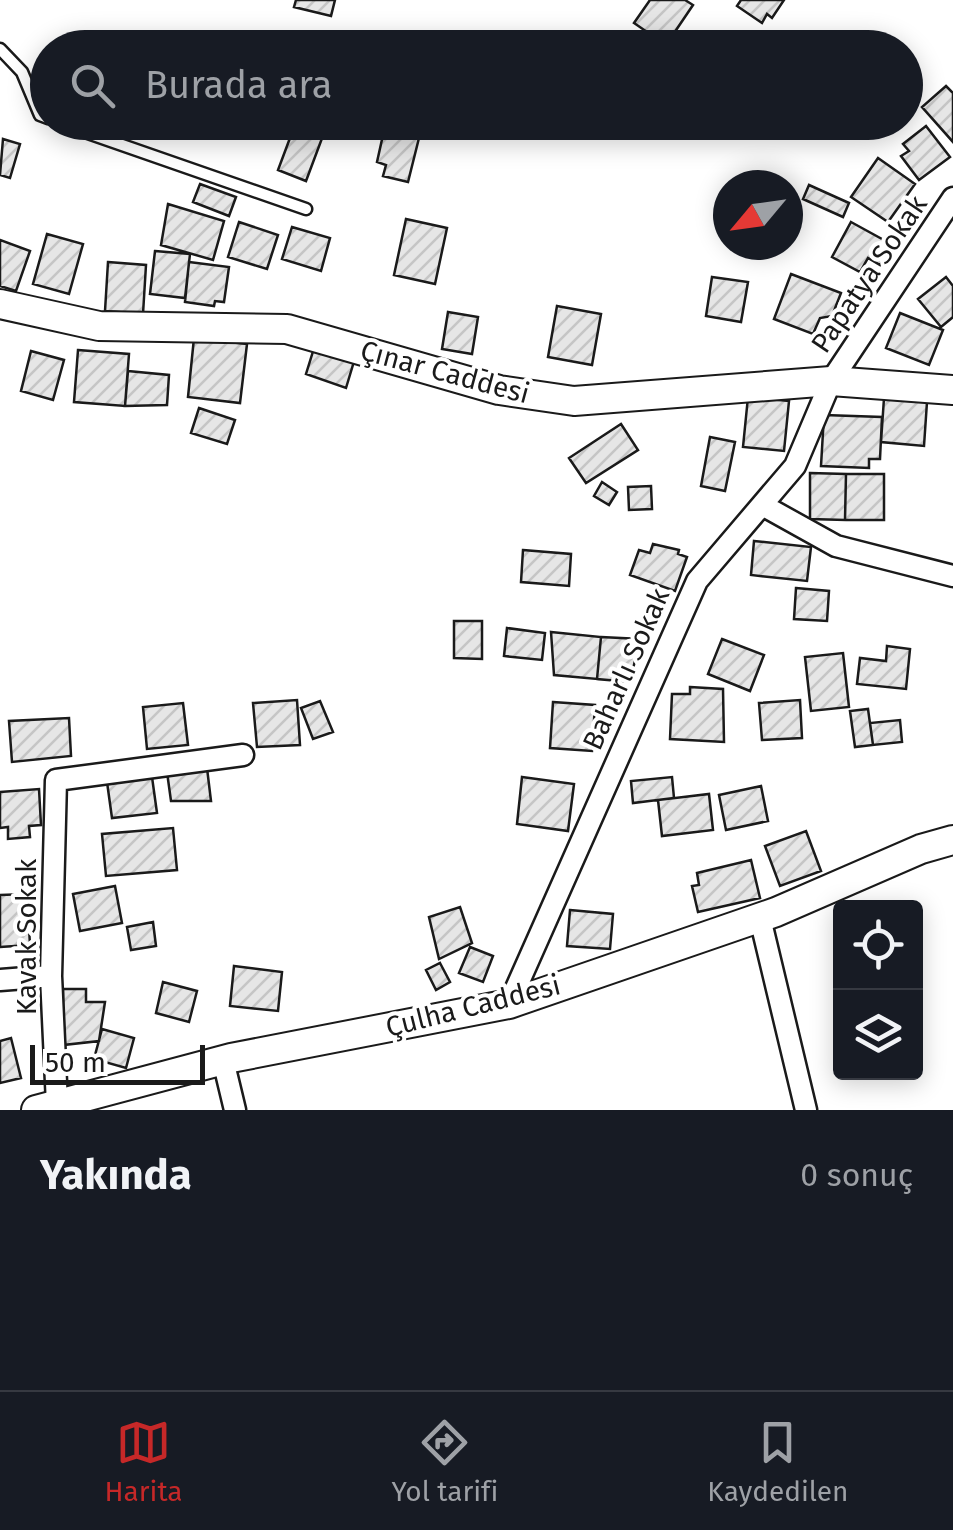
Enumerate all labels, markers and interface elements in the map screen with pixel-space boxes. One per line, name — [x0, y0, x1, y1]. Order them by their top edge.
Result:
search box — [30, 30, 923, 140]
icon: search — [65, 58, 120, 113]
text: Burada ara — [145, 62, 332, 108]
north arrow — [713, 170, 803, 260]
street label: Papatya Sokak — [804, 189, 934, 359]
street label: Çınar Caddesi — [357, 334, 533, 410]
street label: Baharlı Sokak — [576, 583, 677, 755]
street label: Kavak Sokak — [10, 858, 43, 1015]
map controls — [833, 900, 923, 1080]
button: locate — [833, 900, 923, 990]
street label: Çulha Caddesi — [382, 968, 564, 1044]
button: layers — [833, 990, 923, 1080]
scale bar — [30, 1040, 205, 1084]
text: 50 m — [45, 1046, 106, 1079]
text: Yakında — [40, 1150, 192, 1200]
text: 0 sonuç — [800, 1156, 913, 1194]
tab: Harita — [104, 1415, 183, 1508]
tab: Yol tarifi — [392, 1415, 498, 1508]
tab: Kaydedilen — [707, 1415, 849, 1508]

